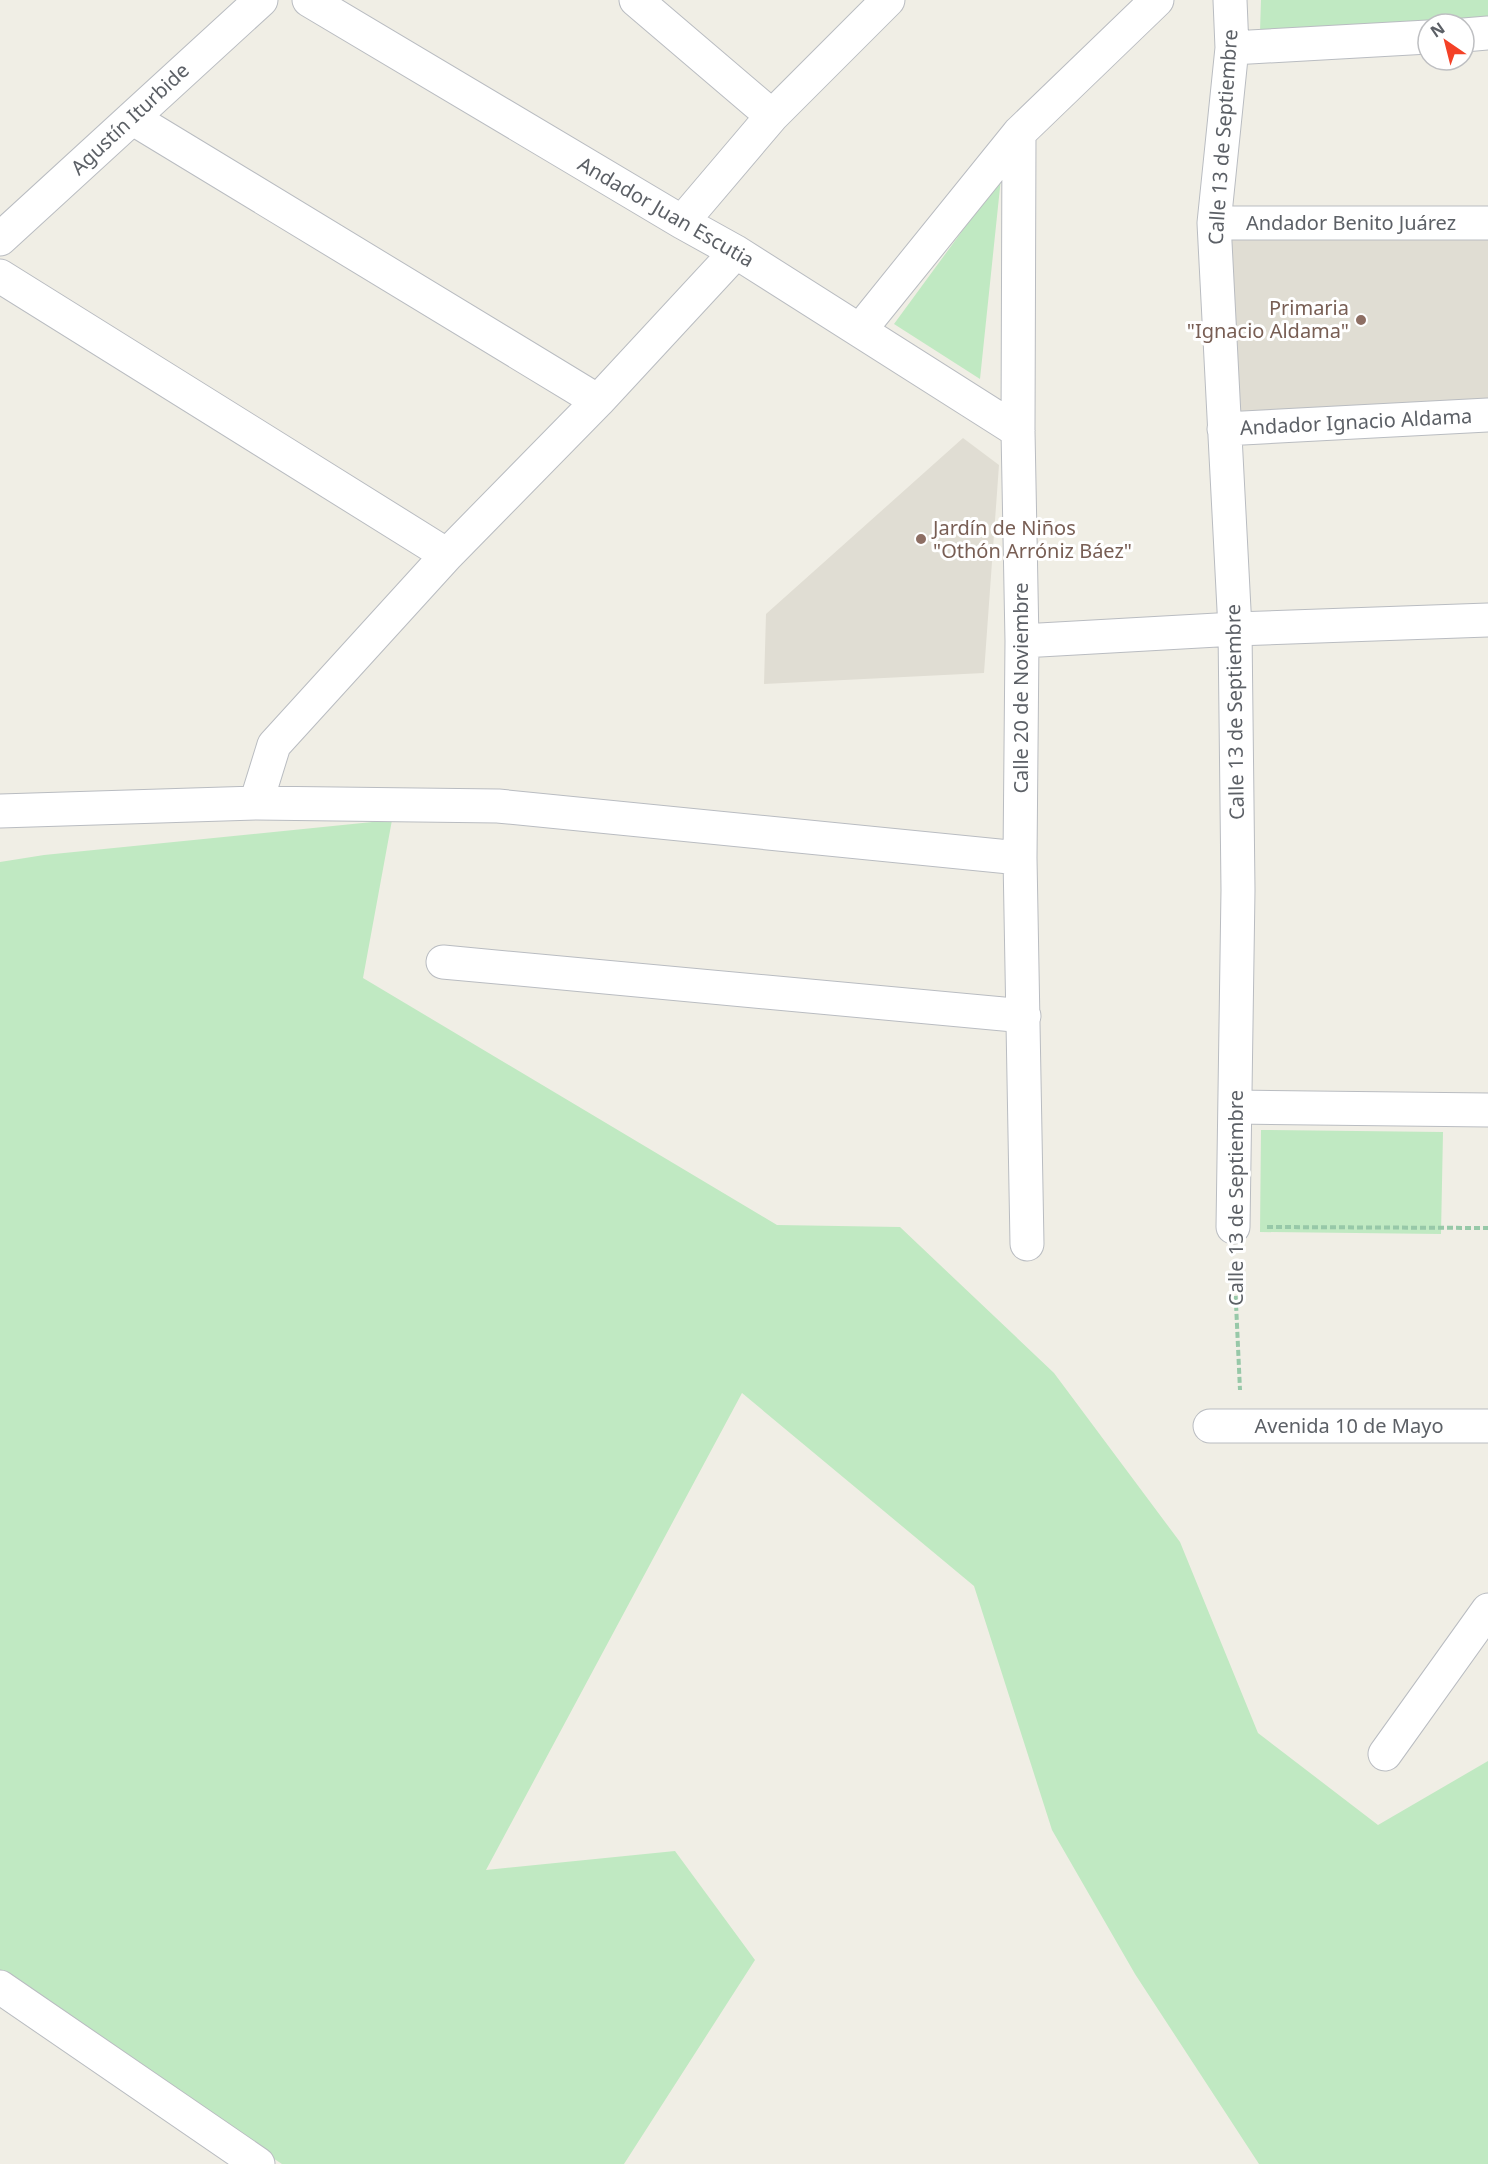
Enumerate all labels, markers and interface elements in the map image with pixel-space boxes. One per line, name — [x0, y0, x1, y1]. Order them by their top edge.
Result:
north arrow — [1416, 12, 1476, 72]
text: N — [1426, 17, 1449, 42]
street label: Calle 13 de Septiembre — [1202, 28, 1243, 246]
street label: Agustín Iturbide — [65, 57, 195, 181]
street label: Andador Juan Escutia — [573, 150, 759, 273]
street label: Andador Benito Juárez — [1246, 209, 1456, 236]
place label: Primaria "Ignacio Aldama" — [1187, 294, 1349, 344]
marker: Primaria "Ignacio Aldama" — [1354, 313, 1368, 327]
street label: Andador Ignacio Aldama — [1239, 402, 1473, 441]
place label: Jardín de Niños "Othón Arróniz Báez" — [931, 514, 1132, 564]
marker: Jardín de Niños "Othón Arróniz Báez" — [914, 532, 928, 546]
street label: Calle 20 de Noviembre — [1007, 582, 1034, 794]
street label: Calle 13 de Septiembre — [1219, 604, 1250, 820]
street label: Calle 13 de Septiembre — [1222, 1090, 1249, 1306]
street label: Avenida 10 de Mayo — [1255, 1412, 1443, 1439]

